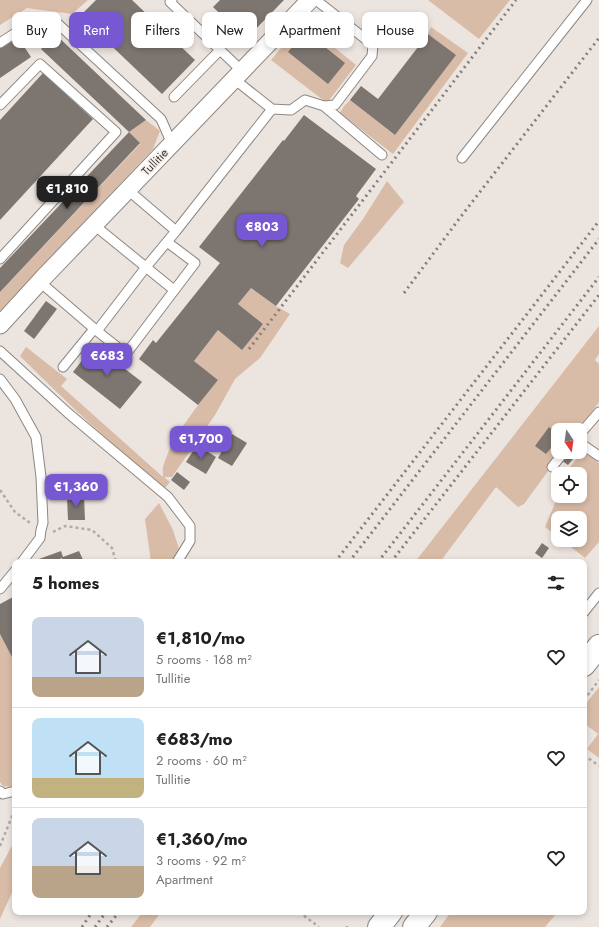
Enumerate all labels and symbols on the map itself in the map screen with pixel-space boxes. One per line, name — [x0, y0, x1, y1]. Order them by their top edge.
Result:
street label: Tullitie — [137, 144, 173, 180]
pin: €1,810 — [34, 176, 100, 210]
pin: €803 — [238, 214, 286, 248]
pin: €683 — [83, 343, 131, 377]
north arrow — [551, 423, 587, 459]
pin: €1,700 — [168, 426, 234, 460]
pin: €1,360 — [43, 474, 109, 508]

